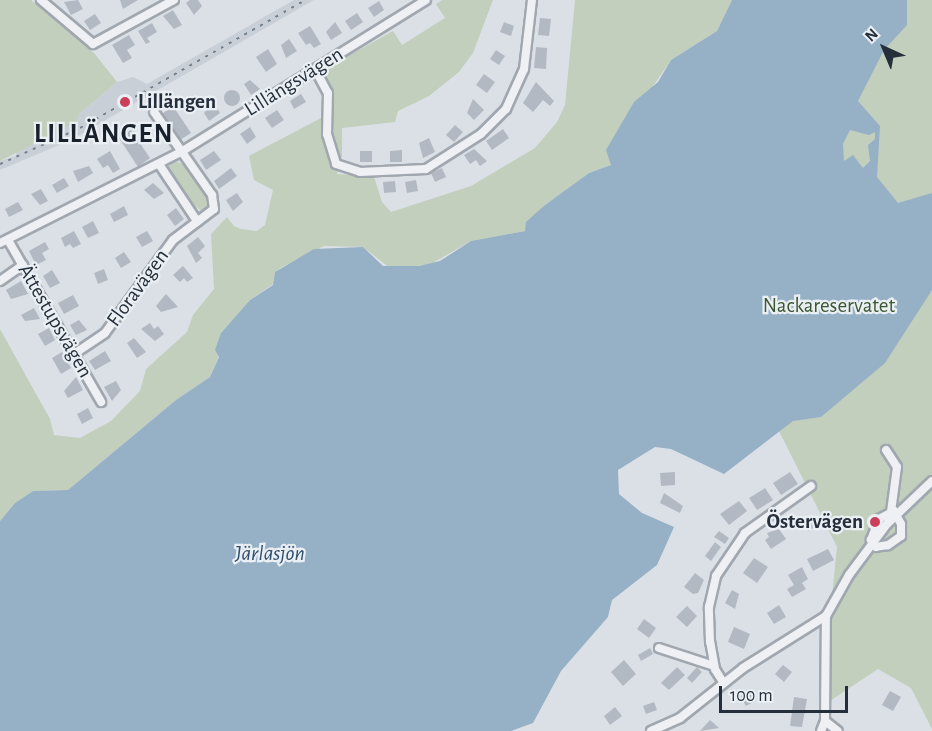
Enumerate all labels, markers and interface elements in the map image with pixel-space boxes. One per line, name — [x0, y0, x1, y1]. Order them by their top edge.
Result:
north arrow — [854, 18, 914, 78]
text: N — [862, 25, 881, 45]
street label: Lillängsvägen — [240, 42, 348, 122]
place label: Lillängen — [138, 89, 216, 115]
marker: Lillängen — [116, 93, 134, 111]
district label: LILLÄNGEN — [34, 118, 174, 150]
street label: Floravägen — [102, 244, 174, 332]
street label: Ättestupsvägen — [12, 260, 98, 382]
park label: Nackareservatet — [763, 293, 895, 319]
place label: Östervägen — [767, 509, 863, 535]
marker: Östervägen — [868, 515, 882, 529]
water label: Järlasjön — [235, 541, 305, 567]
scale bar — [722, 674, 851, 712]
text: 100 m — [730, 687, 773, 705]

